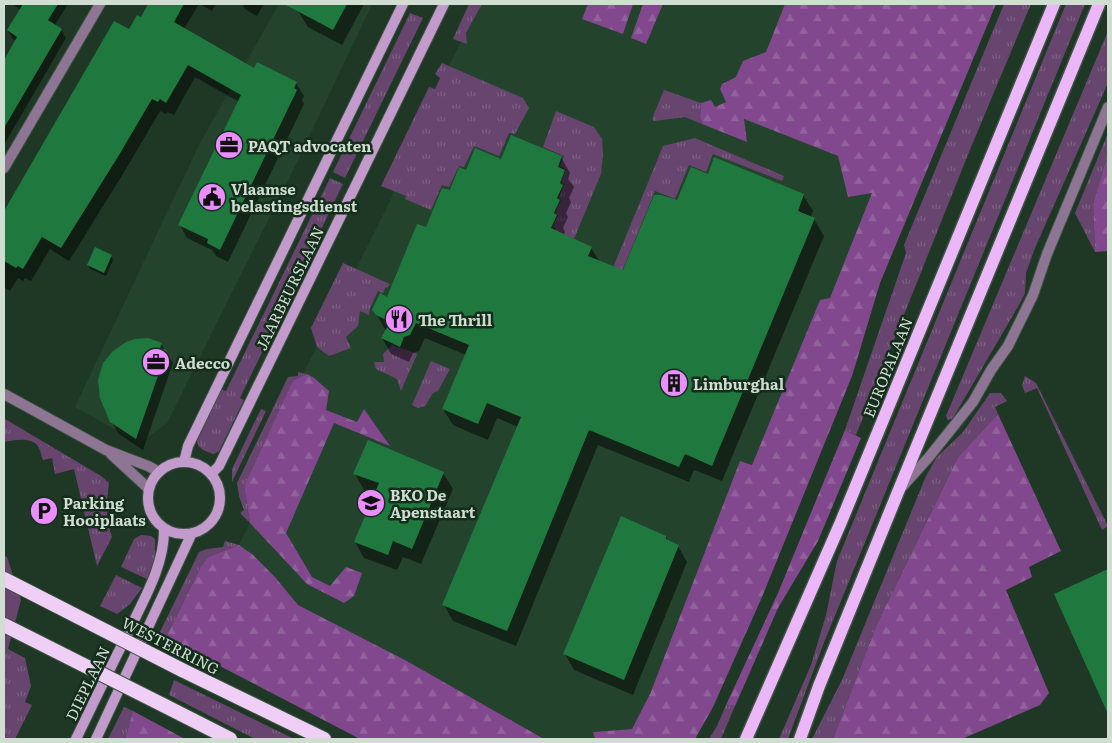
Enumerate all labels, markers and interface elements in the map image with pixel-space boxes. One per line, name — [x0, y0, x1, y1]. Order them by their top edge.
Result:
office icon: PAQT advocaten — [214, 130, 244, 160]
place label: PAQT advocaten — [248, 134, 372, 157]
place label: Vlaamse belastingsdienst — [231, 177, 358, 217]
public building icon: Vlaamse belastingsdienst — [197, 182, 227, 212]
street label: JAARBEURSLAAN — [249, 222, 329, 354]
restaurant icon: The Thrill — [384, 304, 414, 334]
place label: The Thrill — [418, 308, 493, 331]
street label: EUROPALAAN — [856, 313, 918, 421]
office icon: Adecco — [141, 347, 171, 377]
place label: Adecco — [175, 351, 230, 374]
building icon: Limburghal — [659, 368, 689, 398]
place label: Limburghal — [693, 372, 785, 395]
place label: BKO De Apenstaart — [390, 483, 476, 523]
school or university icon: BKO De Apenstaart — [356, 488, 386, 518]
place label: Parking Hooiplaats — [63, 491, 146, 531]
parking icon: Parking Hooiplaats — [29, 496, 59, 526]
street label: WESTERRING — [118, 611, 224, 679]
street label: DIEPLAAN — [59, 642, 115, 724]

